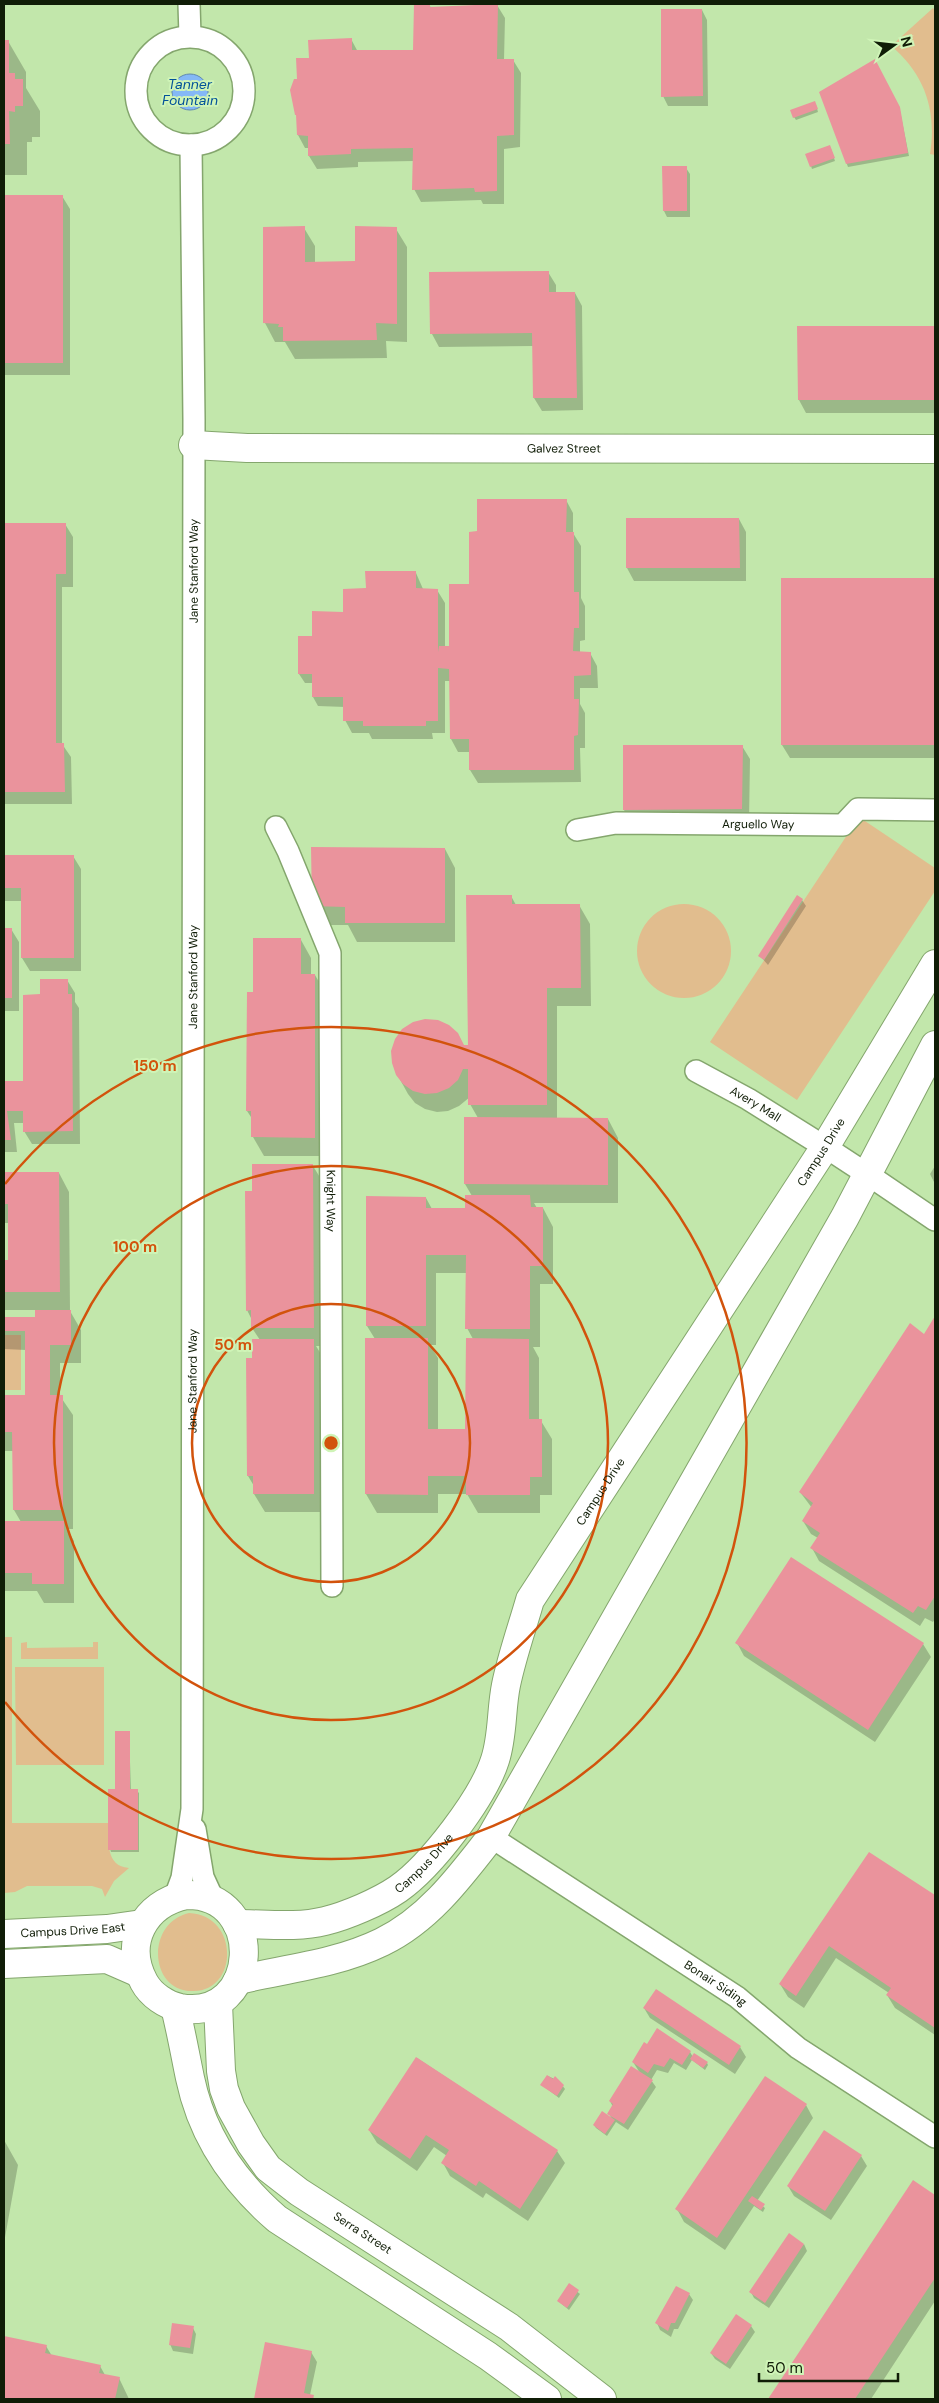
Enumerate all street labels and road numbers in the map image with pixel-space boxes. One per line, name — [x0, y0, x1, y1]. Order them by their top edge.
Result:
street label: Galvez Street — [527, 440, 601, 457]
street label: Jane Stanford Way — [186, 518, 202, 623]
street label: Arguello Way — [722, 816, 795, 833]
street label: Jane Stanford Way — [185, 924, 201, 1029]
street label: Avery Mall — [727, 1083, 784, 1126]
street label: Campus Drive — [794, 1115, 849, 1189]
street label: Knight Way — [323, 1170, 339, 1232]
street label: Jane Stanford Way — [185, 1328, 201, 1433]
street label: Campus Drive — [573, 1455, 629, 1529]
street label: Campus Drive — [391, 1830, 457, 1897]
street label: Campus Drive East — [20, 1918, 127, 1941]
street label: Bonair Siding — [681, 1957, 751, 2010]
street label: Serra Street — [330, 2208, 395, 2258]

